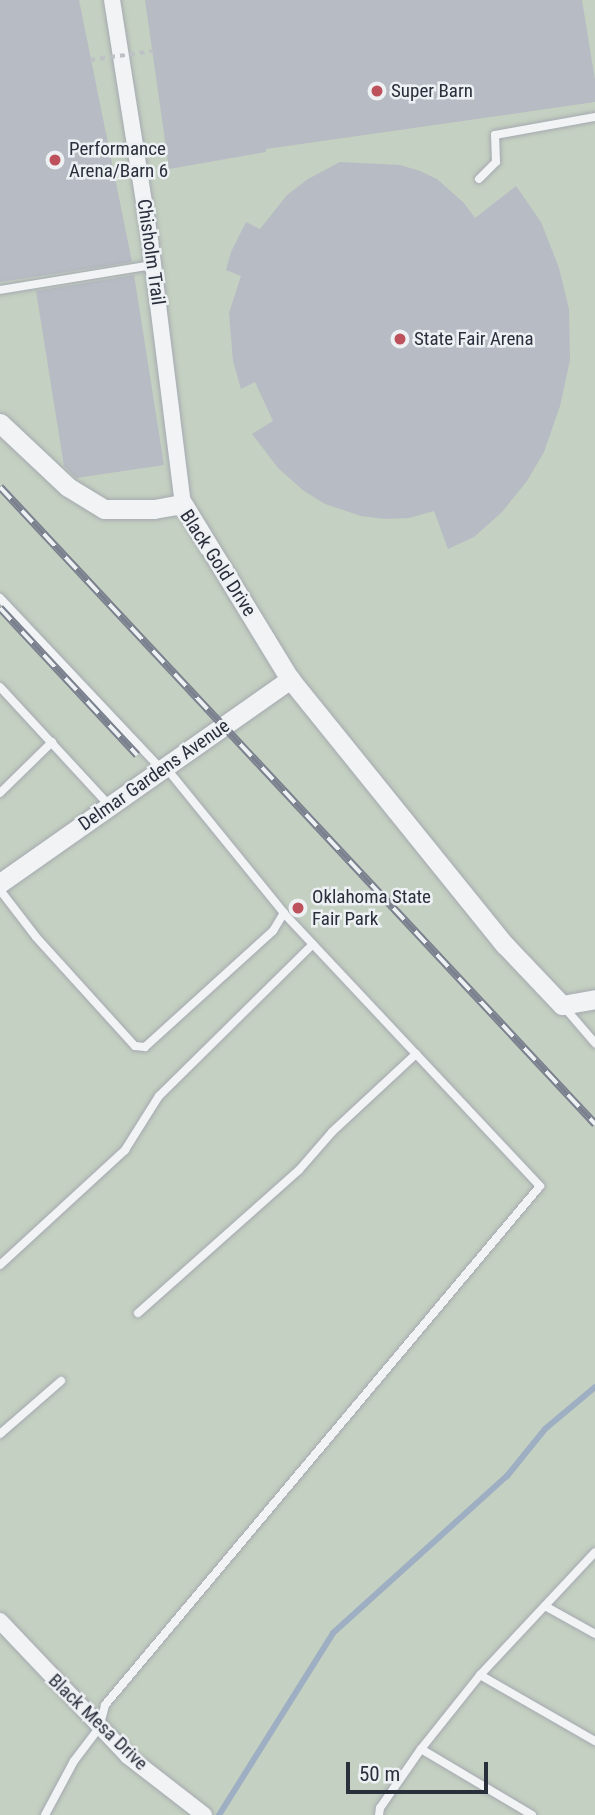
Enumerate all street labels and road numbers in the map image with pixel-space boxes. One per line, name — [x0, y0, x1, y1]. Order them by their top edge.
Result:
street label: Chisholm Trail — [132, 197, 170, 307]
street label: Black Gold Drive — [175, 505, 261, 621]
street label: Delmar Gardens Avenue — [74, 714, 234, 836]
street label: Black Mesa Drive — [44, 1669, 152, 1775]

